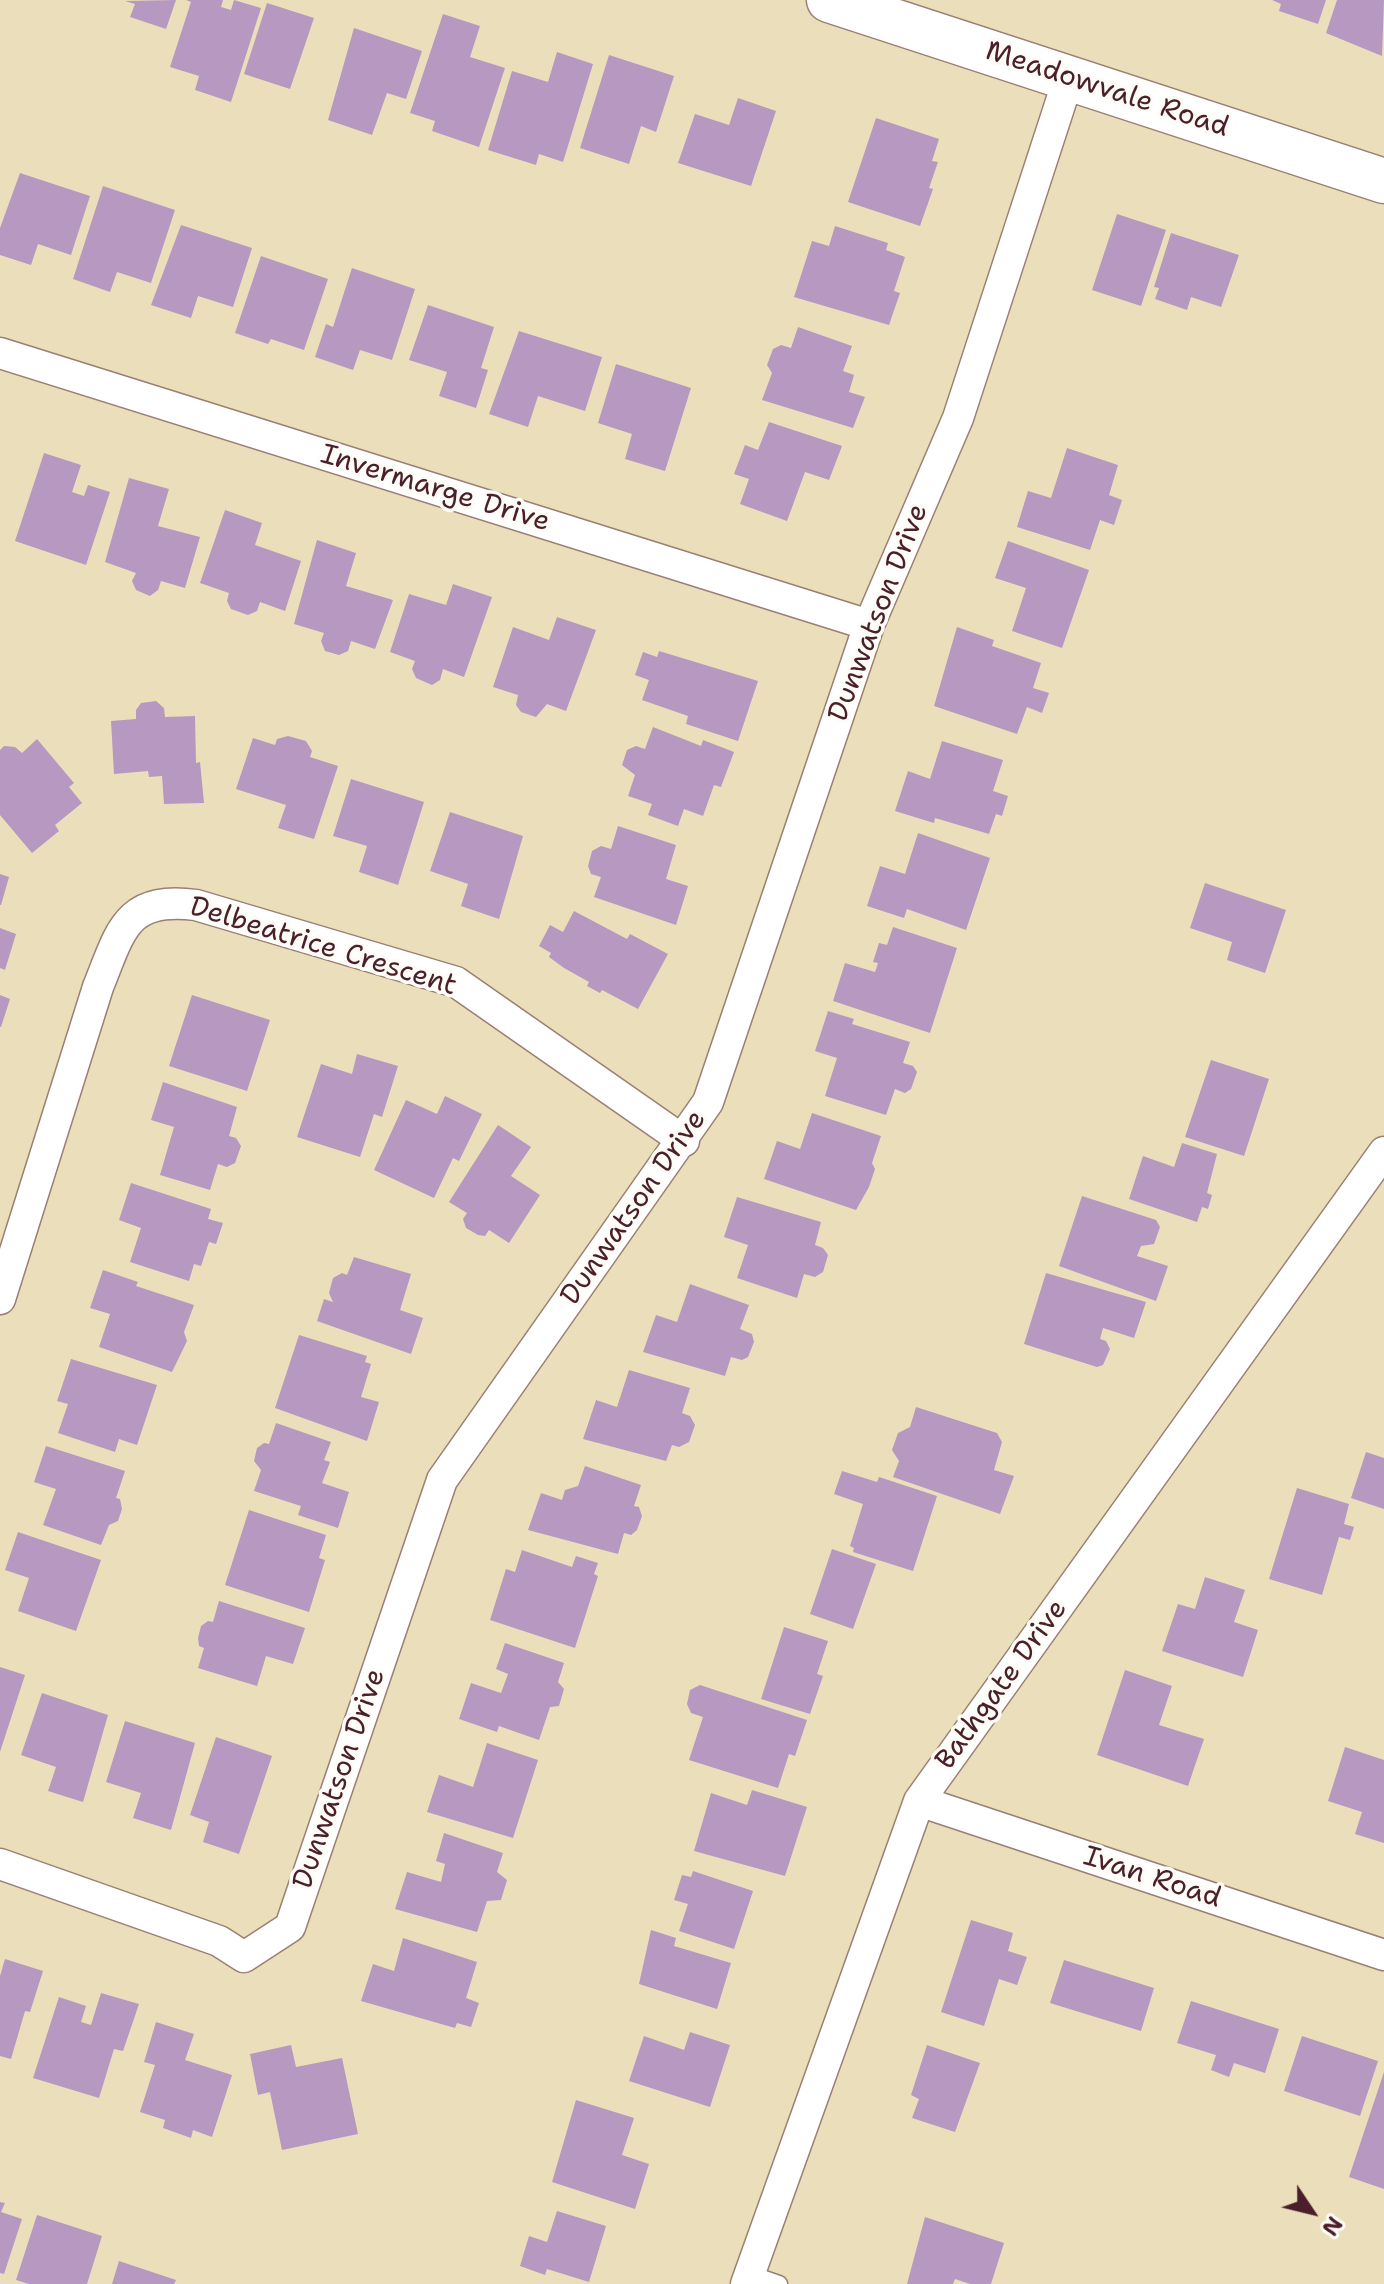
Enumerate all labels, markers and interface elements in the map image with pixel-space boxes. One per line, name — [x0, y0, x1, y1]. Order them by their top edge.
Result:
street label: Meadowvale Road — [981, 35, 1233, 145]
street label: Invermarge Drive — [316, 438, 554, 540]
street label: Dunwatson Drive — [822, 500, 936, 726]
street label: Delbeatrice Crescent — [186, 890, 460, 1004]
street label: Dunwatson Drive — [554, 1104, 714, 1312]
street label: Bathgate Drive — [929, 1594, 1075, 1776]
street label: Dunwatson Drive — [287, 1665, 393, 1893]
street label: Ivan Road — [1079, 1840, 1225, 1916]
north arrow — [1272, 2172, 1352, 2252]
text: N — [1315, 2211, 1349, 2242]

